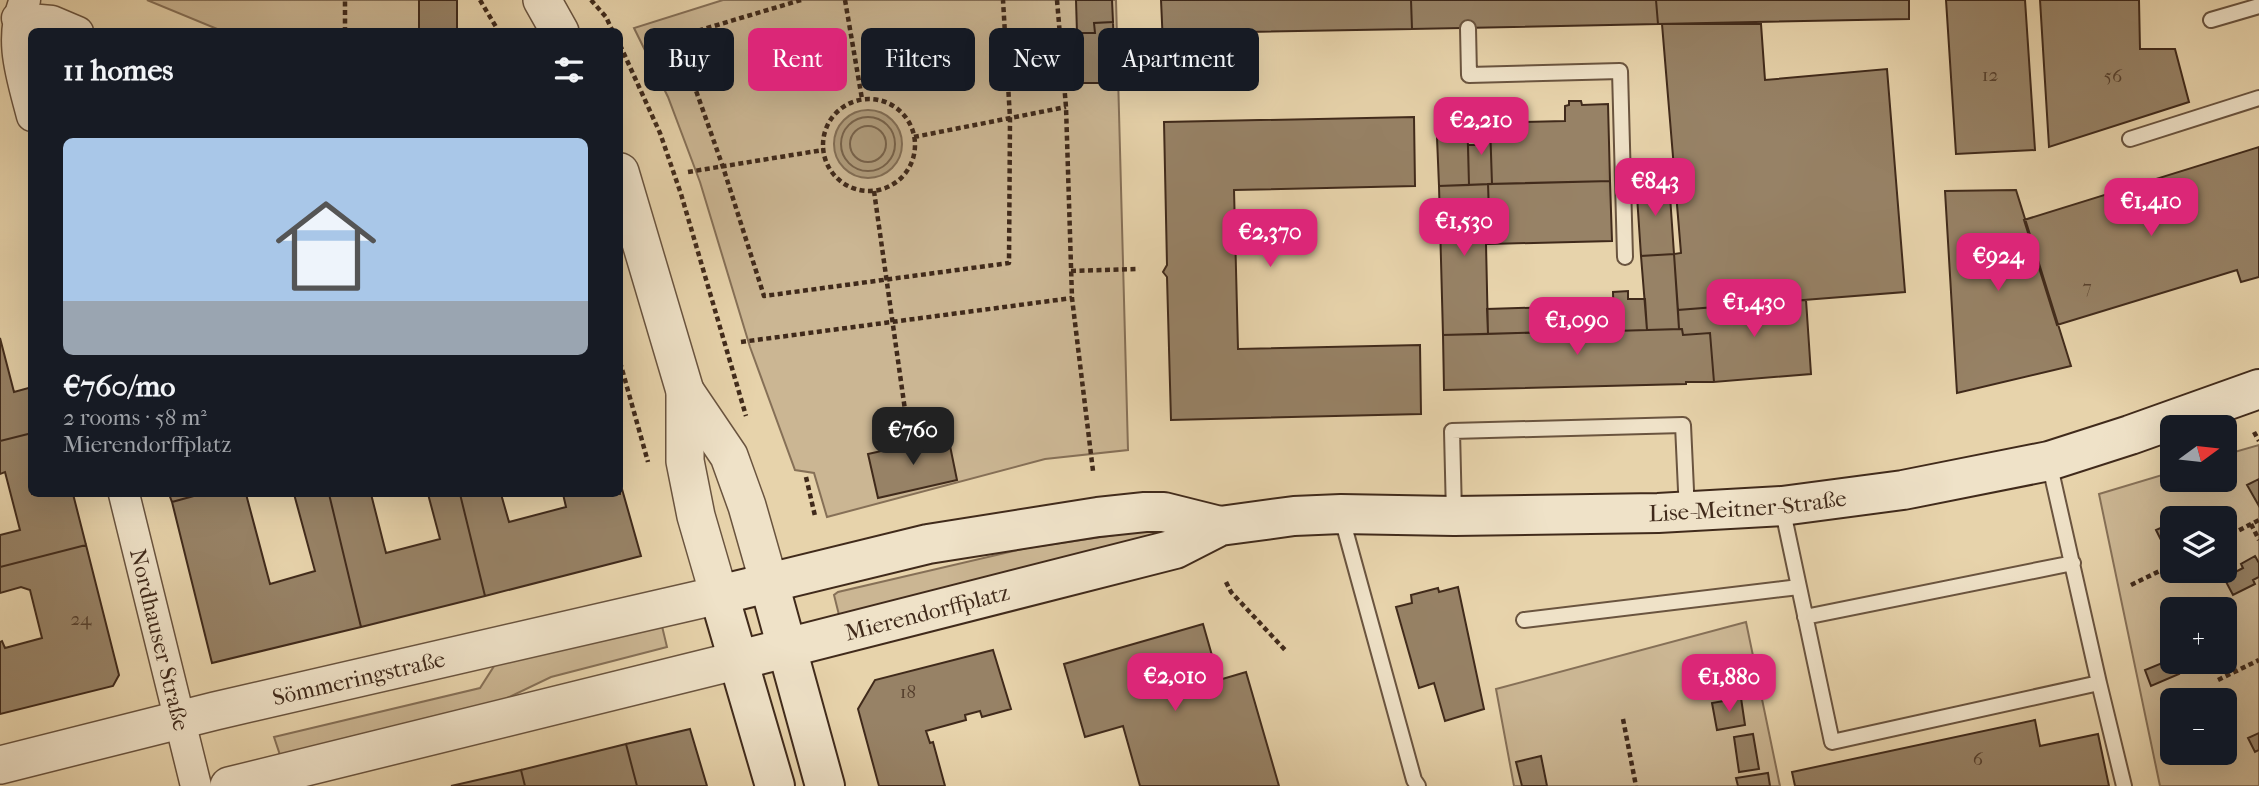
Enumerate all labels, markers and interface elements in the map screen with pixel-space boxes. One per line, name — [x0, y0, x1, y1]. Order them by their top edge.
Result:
chip: Buy — [644, 28, 734, 91]
chip: Rent — [748, 28, 847, 91]
chip: Filters — [861, 28, 975, 91]
chip: New — [989, 28, 1084, 91]
chip: Apartment — [1098, 28, 1259, 91]
icon: filters — [550, 51, 588, 89]
text: 11 homes — [63, 53, 173, 88]
house number: 12 — [1982, 64, 1999, 86]
house number: 56 — [2104, 65, 2123, 87]
pin: €2,210 — [1424, 97, 1538, 157]
text: €2,210 — [1450, 106, 1512, 133]
pin: €843 — [1614, 158, 1696, 218]
text: €843 — [1631, 167, 1679, 194]
pin: €1,410 — [2094, 178, 2208, 238]
icon: home — [263, 183, 389, 309]
text: €1,410 — [2120, 187, 2182, 214]
pin: €1,530 — [1407, 198, 1521, 258]
text: €1,530 — [1435, 207, 1493, 234]
pin: €2,370 — [1213, 210, 1327, 269]
text: €2,370 — [1238, 218, 1302, 245]
pin: €924 — [1957, 233, 2039, 293]
text: €924 — [1972, 242, 2024, 269]
house number: 7 — [2082, 276, 2092, 298]
pin: €1,430 — [1697, 280, 1811, 339]
text: €1,430 — [1723, 288, 1785, 315]
pin: €1,090 — [1520, 298, 1634, 357]
text: €1,090 — [1545, 306, 1609, 333]
text: €760/mo — [63, 369, 175, 404]
text: 2 rooms · 58 m² — [63, 404, 207, 431]
pin: €760 — [872, 407, 954, 467]
north arrow — [2160, 415, 2236, 492]
map controls — [2160, 415, 2237, 765]
text: €760 — [888, 416, 938, 443]
text: Mierendorffplatz — [63, 431, 231, 458]
street label: Lise-Meitner-Straße — [1648, 484, 1848, 527]
button: layers — [2160, 506, 2237, 583]
street label: Nordhauser Straße — [125, 546, 195, 733]
street label: Mierendorffplatz — [842, 578, 1012, 646]
button: + — [2160, 597, 2237, 674]
house number: 24 — [71, 608, 92, 630]
street label: Sömmeringstraße — [270, 645, 448, 711]
pin: €2,010 — [1118, 654, 1232, 713]
pin: €1,880 — [1672, 654, 1786, 714]
text: €2,010 — [1143, 662, 1207, 689]
text: €1,880 — [1698, 663, 1760, 690]
house number: 18 — [900, 681, 916, 703]
button: − — [2160, 688, 2237, 765]
house number: 6 — [1973, 748, 1984, 770]

